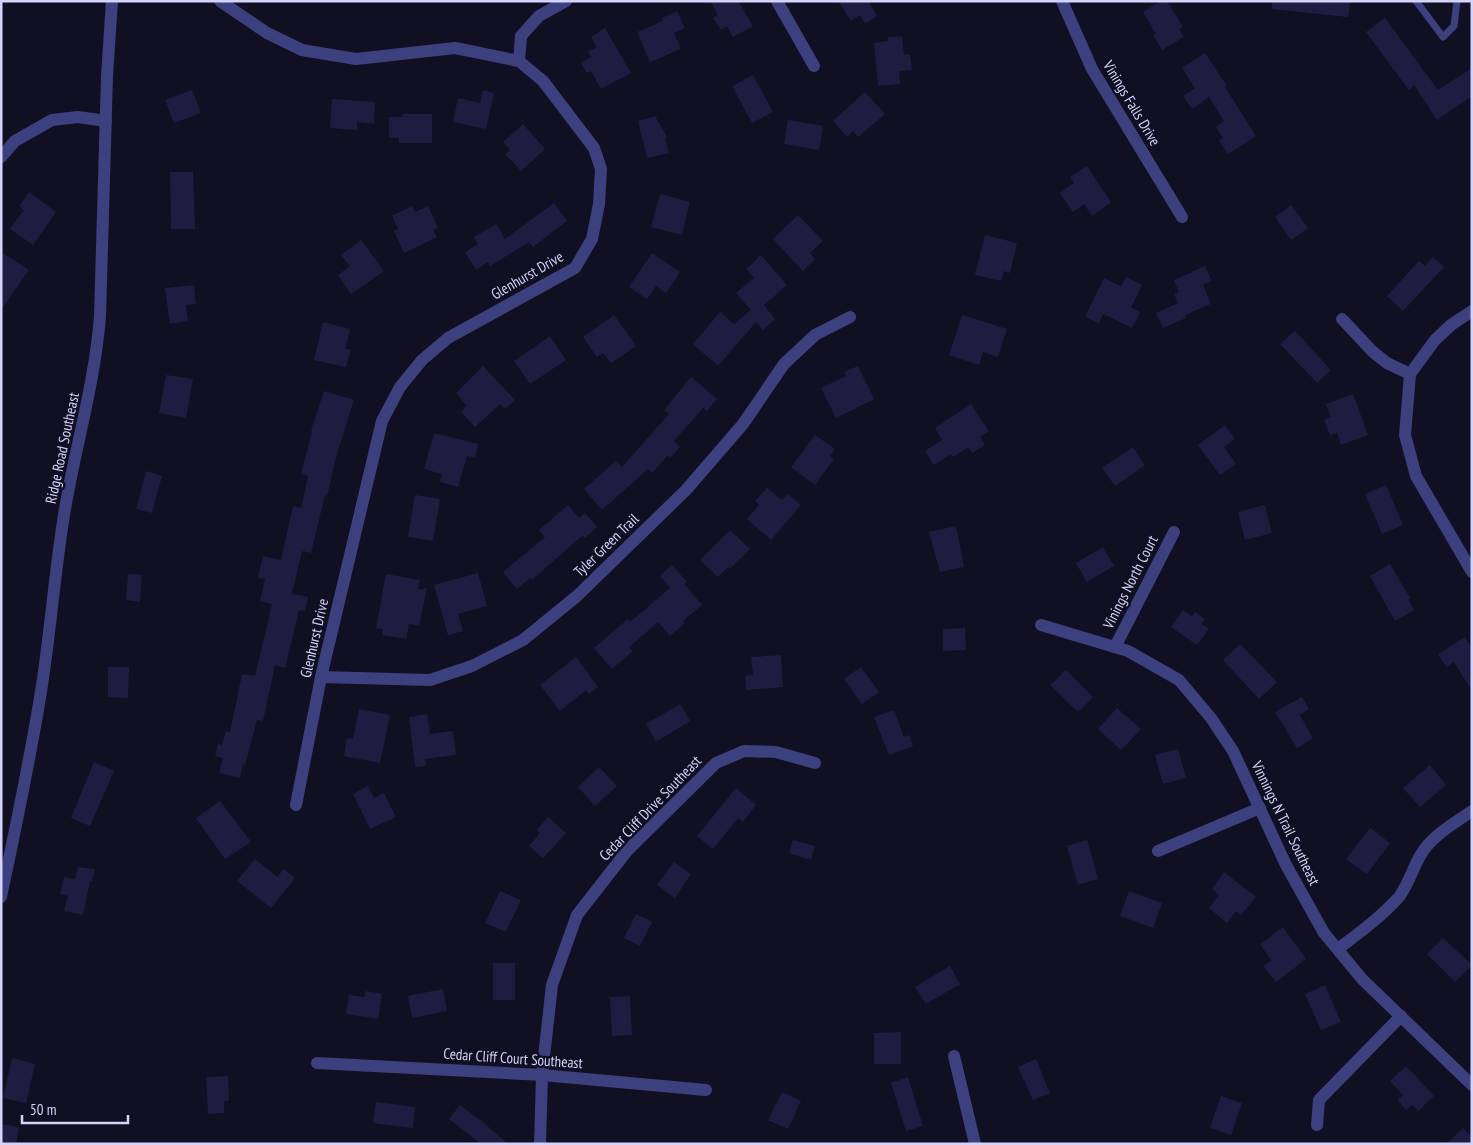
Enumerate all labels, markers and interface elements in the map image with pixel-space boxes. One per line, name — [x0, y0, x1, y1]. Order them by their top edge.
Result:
street label: Vinings Falls Drive — [1099, 56, 1165, 149]
street label: Glenhurst Drive — [487, 247, 567, 303]
street label: Ridge Road Southeast — [41, 391, 83, 505]
street label: Tyler Green Trail — [569, 509, 643, 581]
street label: Vinings North Court — [1098, 532, 1162, 633]
street label: Glenhurst Drive — [296, 597, 332, 679]
street label: Cedar Cliff Drive Southeast — [595, 751, 705, 865]
street label: Vinnings N Trail Southeast — [1247, 757, 1324, 888]
street label: Cedar Cliff Court Southeast — [443, 1044, 583, 1072]
scale bar — [22, 1092, 129, 1124]
text: 50 m — [30, 1100, 56, 1119]

